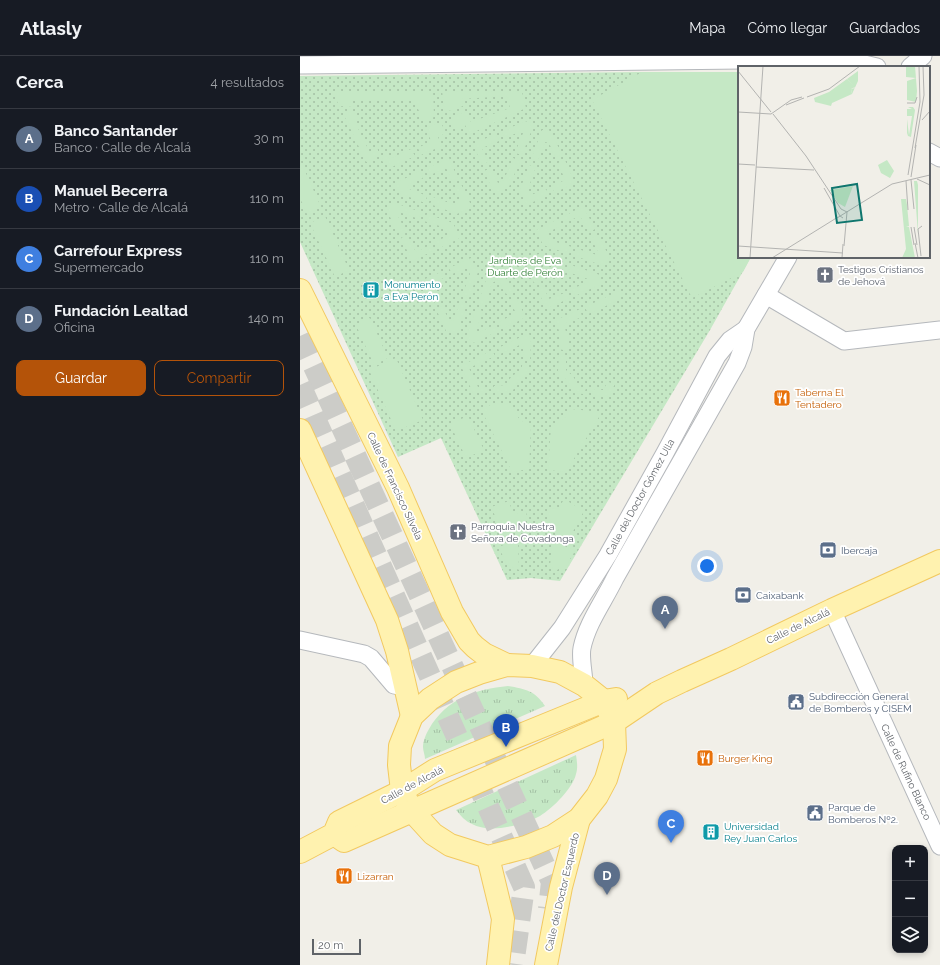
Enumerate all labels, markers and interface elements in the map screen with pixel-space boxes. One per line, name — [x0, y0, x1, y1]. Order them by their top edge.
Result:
text: Atlasly — [20, 17, 82, 39]
text: Mapa — [689, 20, 725, 36]
text: Cómo llegar — [747, 20, 827, 36]
text: Guardados — [849, 20, 920, 36]
inset map — [738, 66, 930, 258]
text: Cerca — [16, 72, 64, 92]
text: 4 resultados — [211, 75, 284, 90]
text: Banco Santander — [54, 122, 178, 140]
text: A — [25, 131, 33, 146]
text: 30 m — [254, 131, 284, 146]
text: Banco · Calle de Alcalá — [54, 140, 191, 155]
text: Manuel Becerra — [54, 182, 168, 200]
text: B — [25, 191, 33, 206]
text: 110 m — [250, 191, 284, 206]
text: Metro · Calle de Alcalá — [54, 200, 188, 215]
text: Carrefour Express — [54, 242, 182, 260]
text: C — [25, 251, 33, 266]
text: 110 m — [250, 251, 284, 266]
park label: Jardines de Eva Duarte de Perón — [487, 255, 563, 278]
text: Supermercado — [54, 260, 144, 275]
place label: Testigos Cristianos de Jehová — [838, 264, 924, 287]
church icon: Testigos Cristianos de Jehová — [815, 265, 835, 285]
place label: Monumento a Eva Perón — [384, 279, 441, 302]
building icon: Monumento a Eva Perón — [361, 280, 381, 300]
text: Fundación Lealtad — [54, 302, 188, 320]
text: D — [24, 311, 34, 326]
text: 140 m — [248, 311, 284, 326]
text: Oficina — [54, 320, 95, 335]
button: Guardar — [16, 360, 146, 396]
button: Compartir — [154, 360, 284, 396]
place label: Taberna El Tentadero — [795, 387, 844, 410]
restaurant icon: Taberna El Tentadero — [772, 388, 792, 408]
street label: Calle de Francisco Silvela — [365, 430, 425, 542]
street label: Calle del Doctor Gómez Ulla — [603, 437, 677, 557]
place label: Parroquia Nuestra Señora de Covadonga — [471, 521, 574, 544]
church icon: Parroquia Nuestra Señora de Covadonga — [448, 522, 468, 542]
bank icon: Ibercaja — [818, 540, 838, 560]
place label: Ibercaja — [841, 545, 878, 556]
your location — [697, 556, 717, 576]
bank icon: Caixabank — [733, 585, 753, 605]
place label: Caixabank — [756, 590, 804, 601]
pin: A — [652, 596, 678, 629]
street label: Calle de Alcalá — [765, 606, 831, 646]
place label: Subdirección General de Bomberos y CISEM — [809, 691, 912, 714]
public building icon: Subdirección General de Bomberos y CISEM — [786, 692, 806, 712]
pin: B — [493, 714, 519, 747]
street label: Calle de Rufino Blanco — [879, 722, 933, 822]
restaurant icon: Burger King — [695, 748, 715, 768]
place label: Burger King — [718, 753, 772, 764]
street label: Calle de Alcalá — [379, 764, 445, 806]
place label: Parque de Bomberos Nº2. — [828, 802, 898, 825]
public building icon: Parque de Bomberos Nº2. — [805, 803, 825, 823]
pin: C — [658, 810, 684, 843]
place label: Universidad Rey Juan Carlos — [724, 821, 798, 844]
building icon: Universidad Rey Juan Carlos — [701, 822, 721, 842]
street label: Calle del Doctor Esquerdo — [543, 832, 581, 952]
map controls — [892, 845, 928, 953]
button: + — [892, 845, 928, 881]
pin: D — [594, 862, 620, 895]
restaurant icon: Lizarran — [334, 866, 354, 886]
place label: Lizarran — [357, 871, 394, 882]
button: − — [892, 881, 928, 917]
button: layers — [892, 917, 928, 953]
scale bar — [312, 937, 361, 956]
text: 20 m — [318, 939, 343, 952]

